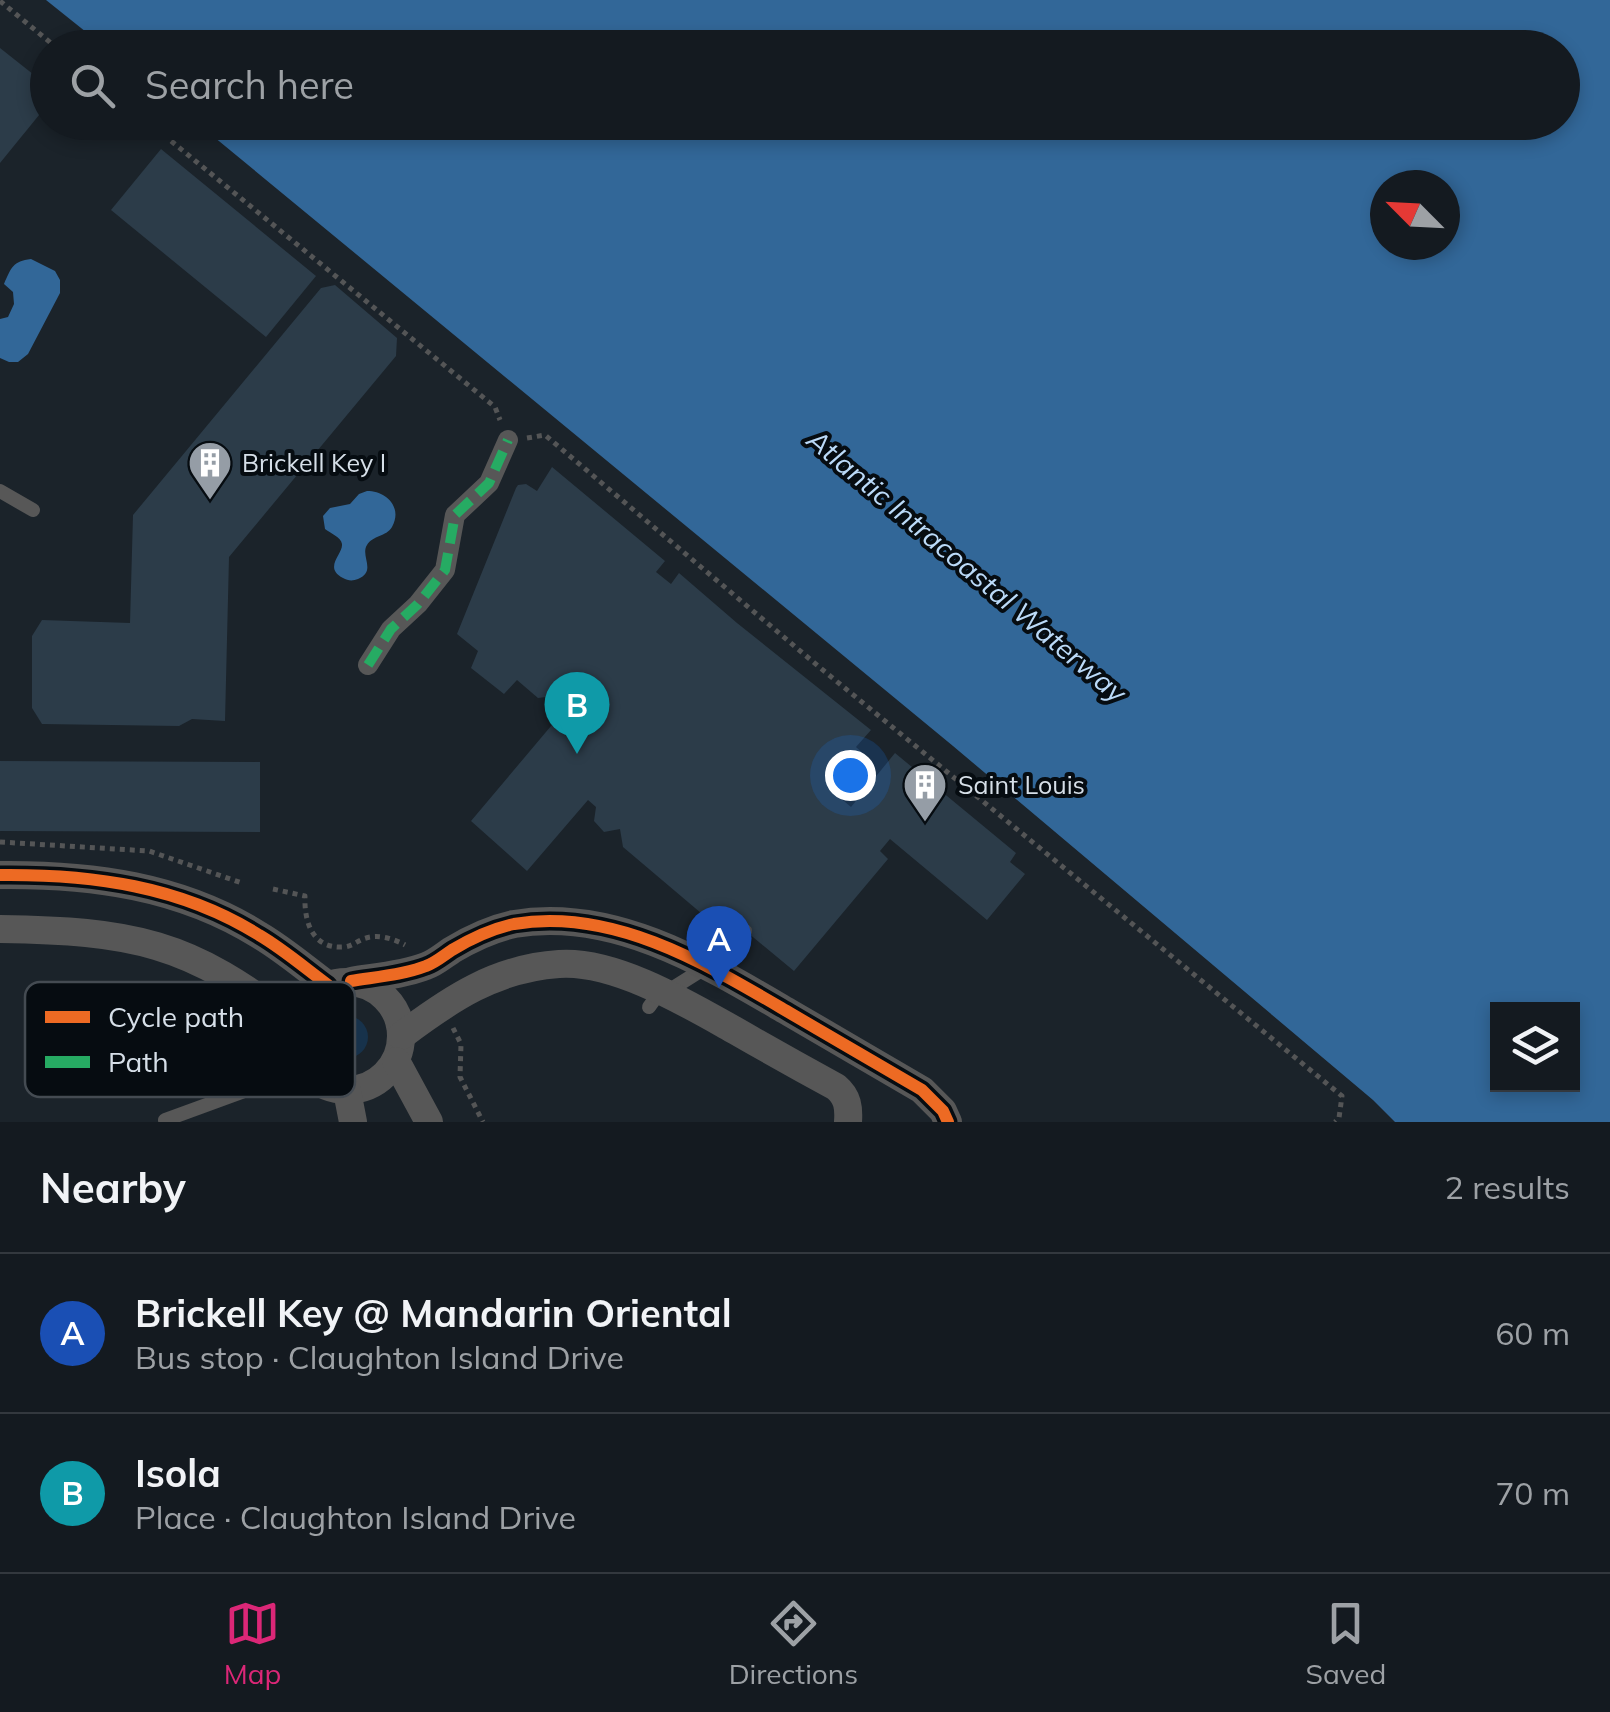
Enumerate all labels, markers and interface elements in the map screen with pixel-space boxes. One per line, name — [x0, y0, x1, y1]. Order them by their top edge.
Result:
search box — [30, 30, 1580, 140]
icon: search — [65, 58, 120, 113]
text: Search here — [145, 61, 354, 109]
north arrow — [1370, 170, 1460, 260]
water label: Atlantic Intracoastal Waterway — [800, 421, 1135, 710]
building icon: Brickell Key I — [187, 440, 233, 501]
place label: Brickell Key I — [242, 447, 386, 478]
pin: B — [544, 672, 610, 754]
your location — [825, 750, 876, 801]
building icon: Saint Louis — [902, 762, 948, 823]
place label: Saint Louis — [958, 769, 1085, 800]
pin: A — [686, 906, 752, 988]
legend — [25, 982, 355, 1097]
text: Cycle path — [108, 999, 244, 1034]
map controls — [1490, 1002, 1580, 1092]
button: layers — [1490, 1002, 1580, 1092]
text: Path — [108, 1044, 169, 1079]
text: Nearby — [40, 1161, 186, 1214]
text: 2 results — [1445, 1167, 1570, 1207]
text: Brickell Key @ Mandarin Oriental — [135, 1289, 732, 1337]
text: A — [60, 1313, 85, 1353]
text: 60 m — [1495, 1313, 1570, 1353]
text: Bus stop · Claughton Island Drive — [135, 1337, 624, 1377]
text: Isola — [135, 1449, 221, 1497]
text: B — [61, 1473, 84, 1513]
text: 70 m — [1495, 1473, 1570, 1513]
text: Place · Claughton Island Drive — [135, 1497, 576, 1537]
tab: Map — [224, 1596, 281, 1691]
tab: Directions — [729, 1596, 858, 1691]
tab: Saved — [1305, 1596, 1386, 1691]

